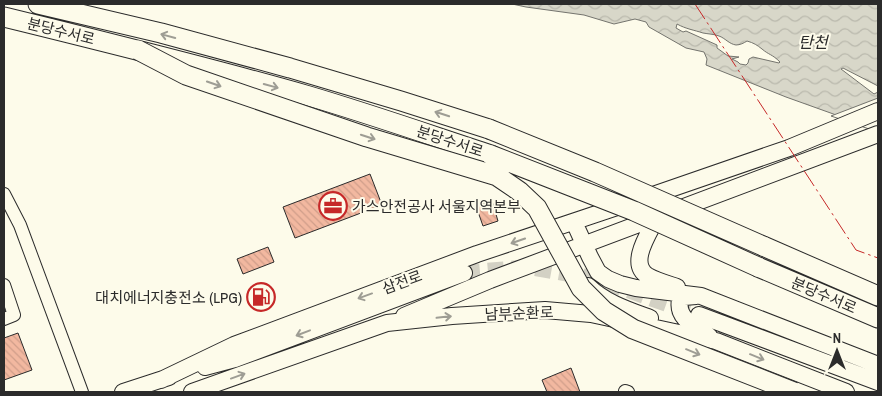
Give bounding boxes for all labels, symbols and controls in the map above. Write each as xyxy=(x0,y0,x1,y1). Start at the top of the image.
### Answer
street label: 분당수서로 xyxy=(25,12,97,50)
one-way arrow xyxy=(161,30,177,40)
water label: 탄천 xyxy=(798,31,830,53)
one-way arrow xyxy=(206,80,222,90)
one-way arrow xyxy=(263,81,279,91)
one-way arrow xyxy=(435,109,451,119)
street label: 분당수서로 xyxy=(414,120,486,162)
one-way arrow xyxy=(360,132,376,142)
office icon: 가스안전공사 서울지역본부 xyxy=(318,191,348,221)
place label: 가스안전공사 서울지역본부 xyxy=(352,196,521,217)
one-way arrow xyxy=(510,236,526,246)
street label: 삼전로 xyxy=(379,265,425,299)
street label: 분당수서로 xyxy=(788,272,860,318)
fuel station icon: 대치에너지충전소 (LPG) xyxy=(246,282,276,312)
place label: 대치에너지충전소 (LPG) xyxy=(95,287,242,308)
one-way arrow xyxy=(358,292,373,301)
street label: 남부순환로 xyxy=(484,301,554,325)
one-way arrow xyxy=(435,312,451,321)
north arrow xyxy=(812,326,862,376)
one-way arrow xyxy=(296,329,311,339)
text: N xyxy=(833,329,841,347)
one-way arrow xyxy=(685,347,700,357)
one-way arrow xyxy=(749,353,764,362)
one-way arrow xyxy=(230,371,245,380)

